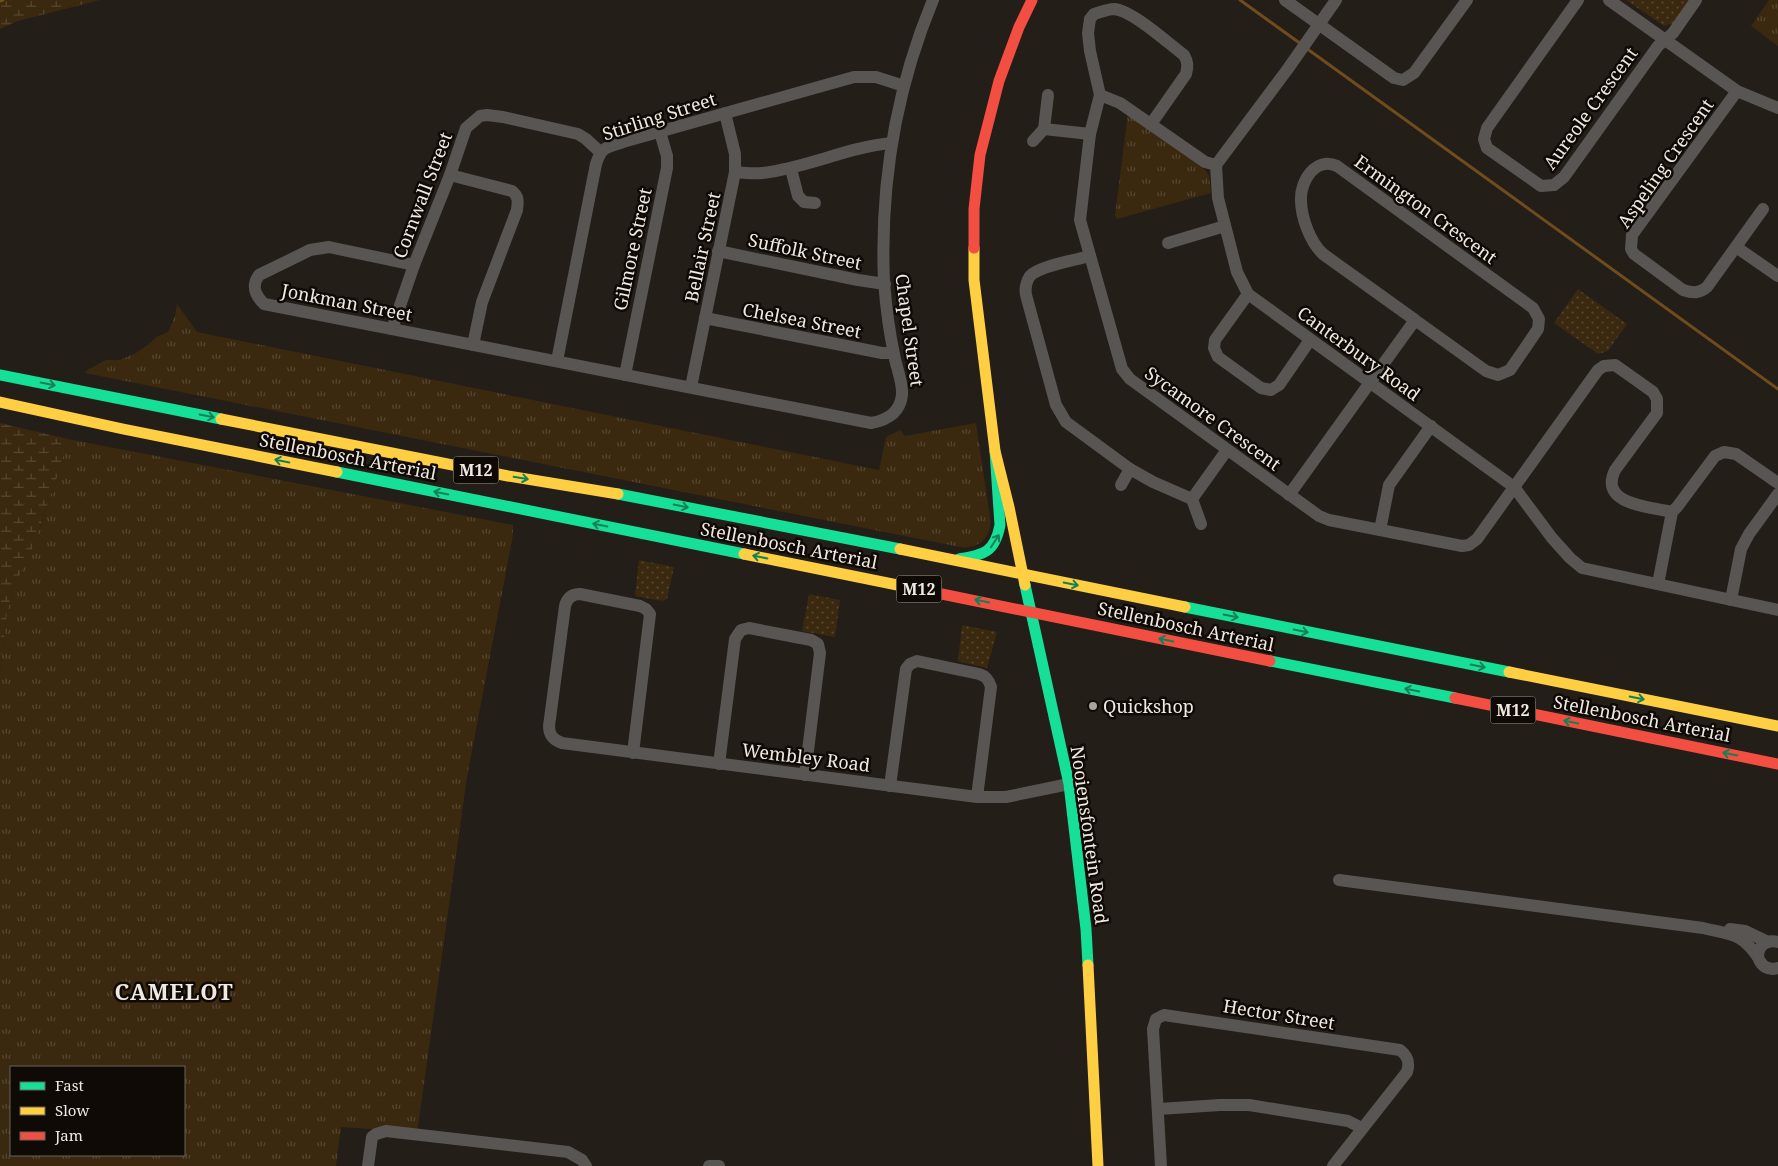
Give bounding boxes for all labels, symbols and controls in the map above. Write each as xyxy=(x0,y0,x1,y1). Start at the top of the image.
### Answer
street label: Aureole Crescent xyxy=(1537,42,1643,174)
street label: Stirling Street xyxy=(599,86,719,146)
street label: Aspeling Crescent xyxy=(1611,94,1719,232)
street label: Cornwall Street xyxy=(387,129,457,261)
street label: Ermington Crescent xyxy=(1350,149,1502,269)
street label: Gilmore Street xyxy=(607,186,657,312)
street label: Bellair Street xyxy=(679,190,725,304)
street label: Suffolk Street xyxy=(746,227,864,275)
street label: Chapel Street xyxy=(890,272,930,388)
street label: Jonkman Street xyxy=(279,277,414,326)
street label: Chelsea Street xyxy=(741,297,863,343)
street label: Canterbury Road xyxy=(1293,300,1425,406)
street label: Sycamore Crescent xyxy=(1140,361,1286,475)
one-way arrow xyxy=(39,380,55,389)
one-way arrow xyxy=(199,412,215,421)
street label: Stellenbosch Arterial xyxy=(257,427,439,485)
one-way arrow xyxy=(274,456,290,465)
road number: M12 xyxy=(454,456,498,484)
one-way arrow xyxy=(513,474,529,484)
one-way arrow xyxy=(433,488,449,497)
one-way arrow xyxy=(673,502,689,512)
street label: Stellenbosch Arterial xyxy=(698,516,880,574)
one-way arrow xyxy=(593,520,609,529)
one-way arrow xyxy=(989,534,1000,548)
one-way arrow xyxy=(752,551,768,561)
road number: M12 xyxy=(896,576,942,602)
one-way arrow xyxy=(1063,580,1079,589)
one-way arrow xyxy=(975,596,991,606)
street label: Stellenbosch Arterial xyxy=(1096,596,1277,657)
one-way arrow xyxy=(1222,612,1238,622)
one-way arrow xyxy=(1293,626,1309,636)
one-way arrow xyxy=(1158,635,1174,644)
one-way arrow xyxy=(1469,662,1485,672)
one-way arrow xyxy=(1404,684,1420,694)
street label: Stellenbosch Arterial xyxy=(1551,689,1733,747)
place label: Quickshop xyxy=(1103,694,1194,718)
one-way arrow xyxy=(1629,694,1645,704)
road number: M12 xyxy=(1490,696,1536,724)
marker: Quickshop xyxy=(1087,700,1099,712)
one-way arrow xyxy=(1563,717,1579,726)
street label: Wembley Road xyxy=(741,737,871,777)
street label: Nooiensfontein Road xyxy=(1066,744,1114,926)
one-way arrow xyxy=(1723,749,1739,758)
district label: CAMELOT xyxy=(114,976,234,1006)
street label: Hector Street xyxy=(1221,993,1337,1035)
legend xyxy=(10,1066,185,1156)
text: Fast xyxy=(55,1075,84,1095)
text: Slow xyxy=(55,1100,89,1120)
text: Jam xyxy=(54,1125,83,1145)

